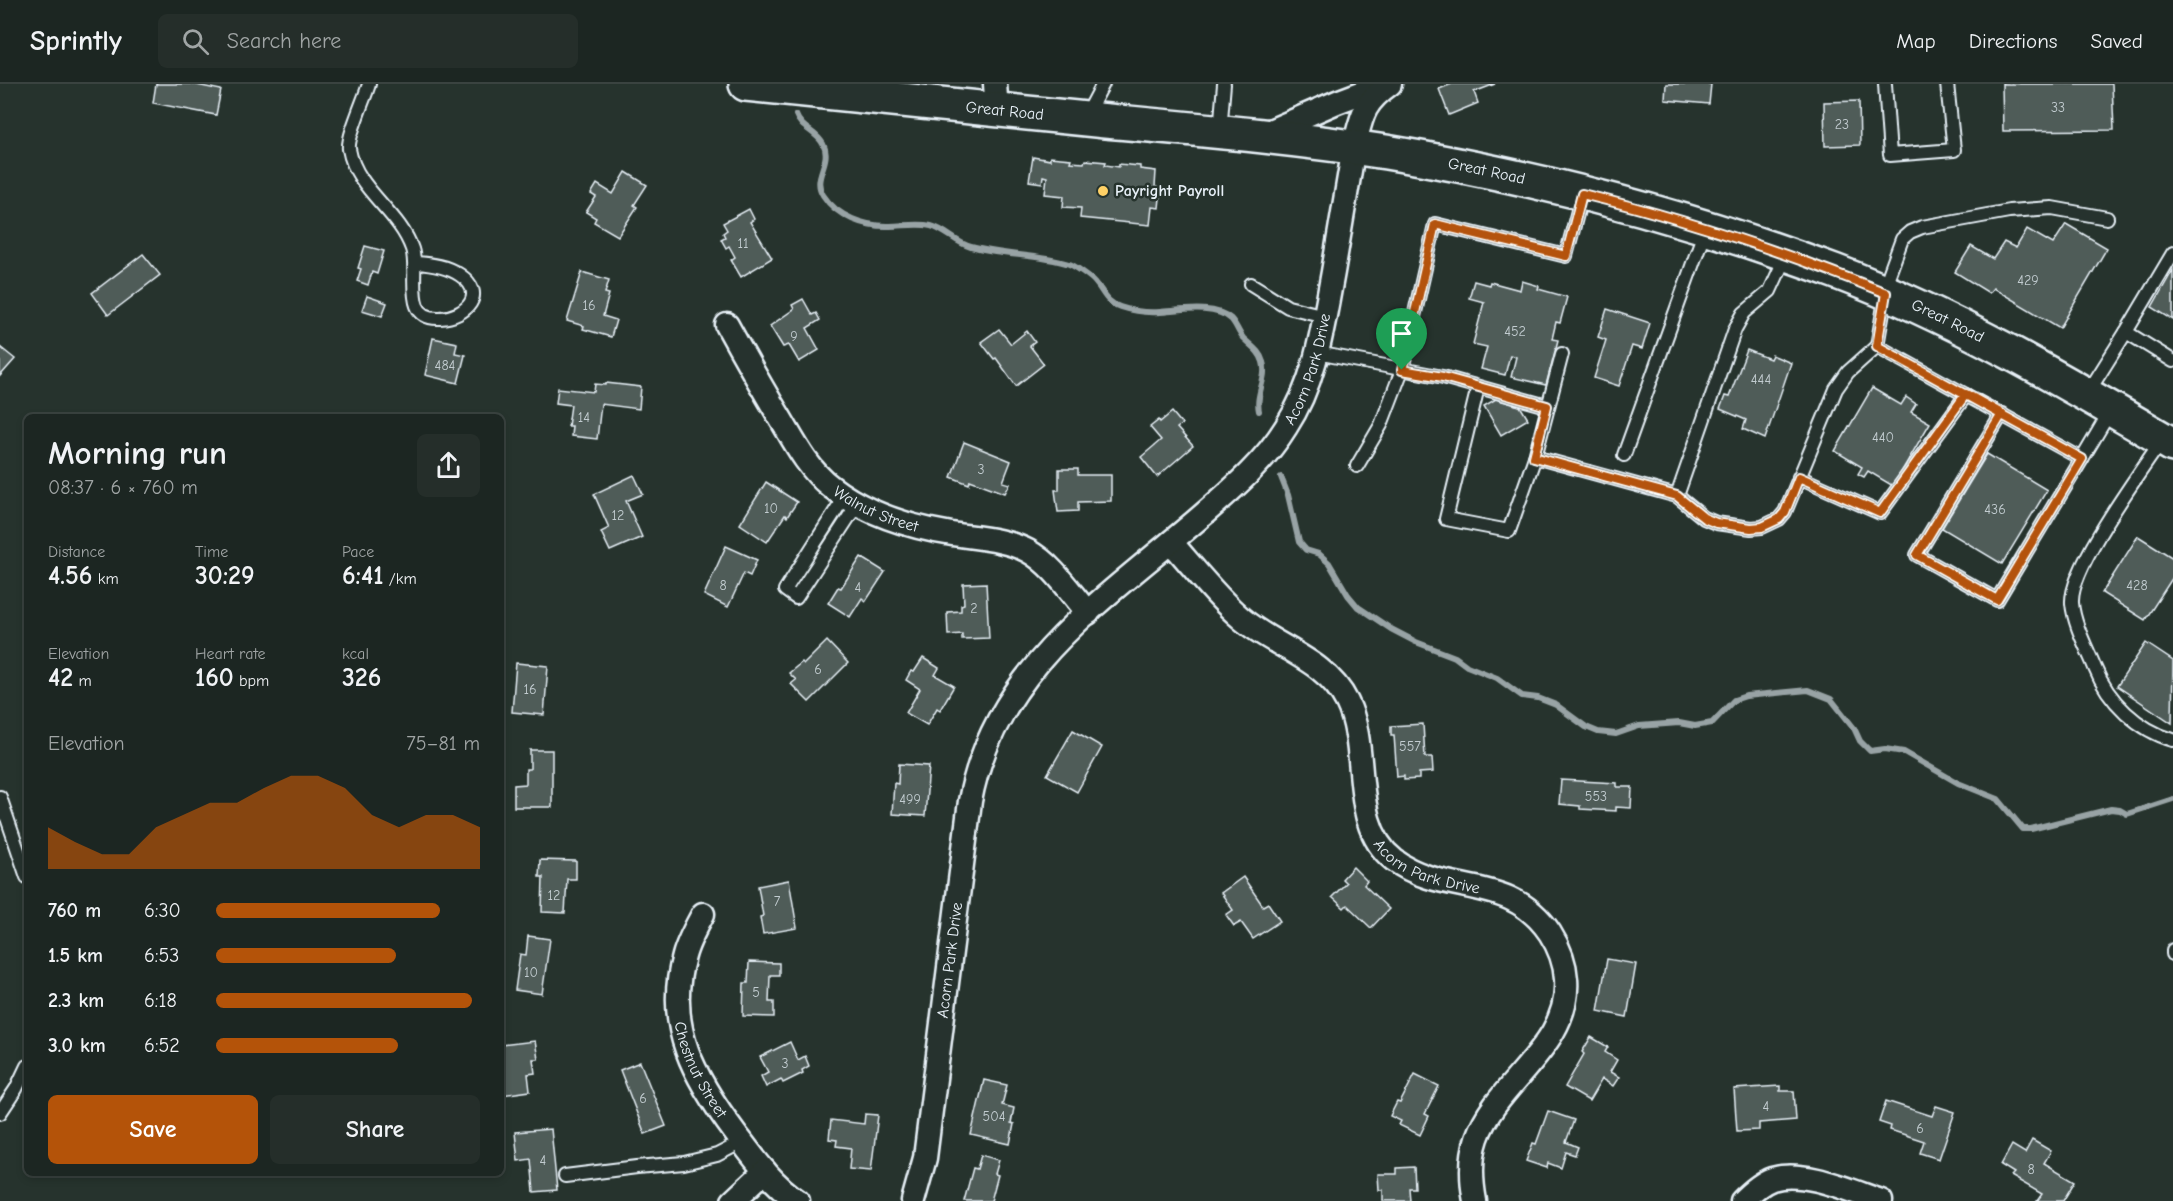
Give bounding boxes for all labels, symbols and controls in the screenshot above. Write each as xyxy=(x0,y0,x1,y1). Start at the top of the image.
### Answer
search box xyxy=(158,14,578,68)
text: Sprintly xyxy=(30,25,122,57)
icon: search xyxy=(179,25,212,58)
text: Search here xyxy=(227,28,341,54)
text: Map xyxy=(1896,29,1936,53)
text: Directions xyxy=(1969,29,2058,53)
text: Saved xyxy=(2091,29,2143,53)
street label: Great Road xyxy=(965,98,1045,124)
house number: 33 xyxy=(2051,99,2065,116)
house number: 23 xyxy=(1835,116,1849,133)
street label: Great Road xyxy=(1446,154,1527,188)
place label: Payright Payroll xyxy=(1115,182,1224,200)
marker: Payright Payroll xyxy=(1096,184,1110,198)
house number: 11 xyxy=(737,235,749,252)
house number: 429 xyxy=(2017,272,2039,289)
street label: Great Road xyxy=(1909,296,1987,346)
house number: 16 xyxy=(582,297,596,314)
pin xyxy=(1376,308,1427,370)
street label: Acorn Park Drive xyxy=(1281,312,1334,428)
icon: arrive xyxy=(1385,317,1418,350)
house number: 452 xyxy=(1504,323,1526,340)
house number: 9 xyxy=(790,328,798,345)
house number: 484 xyxy=(435,357,456,374)
house number: 444 xyxy=(1751,371,1771,388)
house number: 14 xyxy=(578,409,590,426)
house number: 440 xyxy=(1872,429,1894,446)
text: Morning run xyxy=(48,434,227,472)
button: share xyxy=(417,434,480,497)
house number: 3 xyxy=(977,461,985,478)
text: 08:37 · 6 × 760 m xyxy=(48,476,198,499)
street label: Walnut Street xyxy=(830,482,921,536)
house number: 10 xyxy=(764,500,778,517)
house number: 436 xyxy=(1984,501,2006,518)
house number: 12 xyxy=(612,507,624,524)
text: Distance xyxy=(48,543,105,561)
text: Time xyxy=(195,543,228,561)
text: Pace xyxy=(342,543,374,561)
text: 4.56 xyxy=(48,561,92,591)
text: 30:29 xyxy=(195,561,255,591)
text: 6:41 xyxy=(342,561,383,591)
text: km xyxy=(92,570,119,588)
text: /km xyxy=(383,570,417,588)
house number: 8 xyxy=(719,577,727,594)
house number: 428 xyxy=(2126,577,2148,594)
house number: 4 xyxy=(855,579,862,596)
house number: 2 xyxy=(970,600,978,617)
text: Elevation xyxy=(48,645,109,663)
text: Heart rate xyxy=(195,645,266,663)
text: kcal xyxy=(342,645,369,663)
house number: 6 xyxy=(814,661,822,678)
text: 42 xyxy=(48,663,73,693)
text: 160 xyxy=(195,663,234,693)
text: 326 xyxy=(342,663,381,693)
text: m xyxy=(73,672,92,690)
text: bpm xyxy=(234,672,269,690)
house number: 16 xyxy=(523,681,537,698)
text: Elevation xyxy=(48,732,125,755)
text: 75–81 m xyxy=(406,732,480,755)
house number: 557 xyxy=(1399,738,1421,755)
house number: 553 xyxy=(1585,788,1607,805)
house number: 499 xyxy=(899,791,921,808)
street label: Acorn Park Drive xyxy=(1370,836,1481,897)
house number: 12 xyxy=(548,887,560,904)
house number: 7 xyxy=(774,893,781,910)
text: 760 m xyxy=(48,899,101,922)
text: 6:30 xyxy=(144,899,181,922)
street label: Acorn Park Drive xyxy=(934,901,966,1019)
text: 1.5 km xyxy=(48,944,103,967)
text: 6:53 xyxy=(144,944,179,967)
house number: 10 xyxy=(524,964,538,981)
house number: 5 xyxy=(752,984,760,1001)
text: 2.3 km xyxy=(48,989,104,1012)
text: 6:18 xyxy=(144,989,177,1012)
street label: Chestnut Street xyxy=(671,1020,731,1122)
text: 3.0 km xyxy=(48,1034,106,1057)
text: 6:52 xyxy=(144,1034,180,1057)
house number: 3 xyxy=(781,1055,789,1072)
house number: 6 xyxy=(639,1090,647,1107)
button: Save xyxy=(48,1095,258,1164)
button: Share xyxy=(270,1095,480,1164)
house number: 4 xyxy=(1763,1098,1770,1115)
house number: 504 xyxy=(983,1108,1006,1125)
house number: 6 xyxy=(1916,1120,1924,1137)
house number: 4 xyxy=(540,1152,547,1169)
house number: 8 xyxy=(2027,1161,2035,1178)

